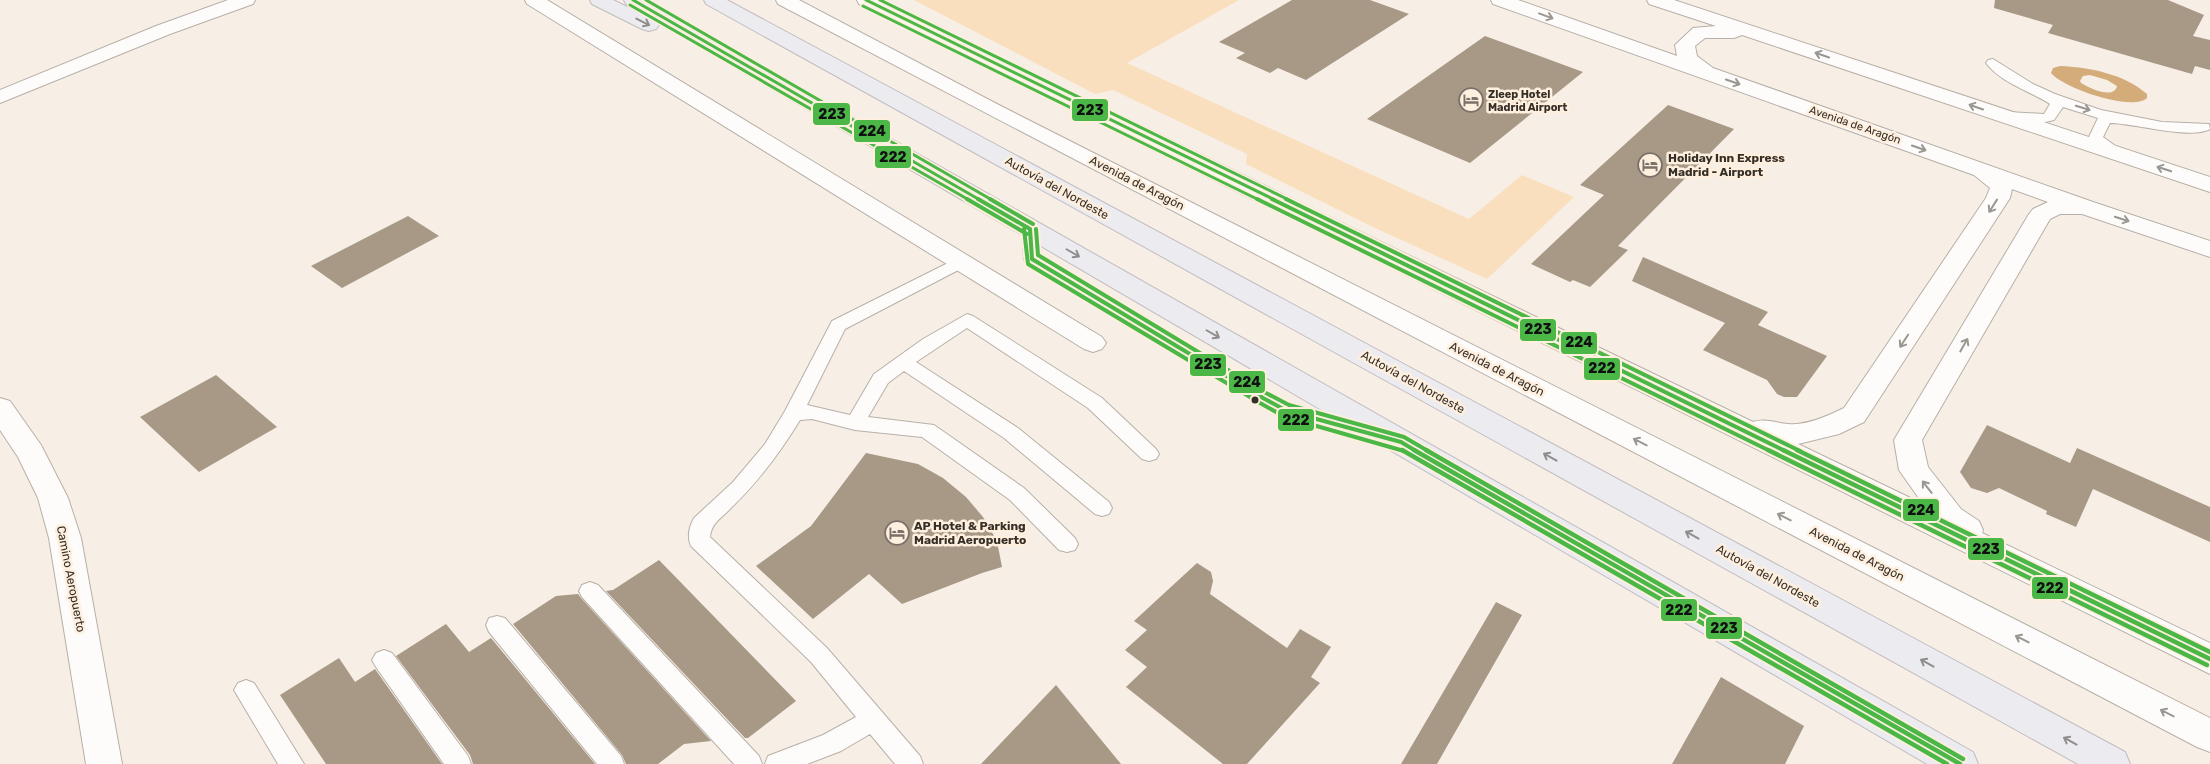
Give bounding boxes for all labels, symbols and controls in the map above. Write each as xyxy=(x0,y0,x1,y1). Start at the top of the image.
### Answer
one-way arrow xyxy=(1538,12,1554,21)
one-way arrow xyxy=(635,17,650,27)
one-way arrow xyxy=(1815,50,1831,59)
one-way arrow xyxy=(1724,78,1740,87)
hotel icon: Zleep Hotel Madrid Airport xyxy=(1458,87,1484,113)
place label: Zleep Hotel Madrid Airport xyxy=(1488,88,1568,114)
line badge: 223 xyxy=(1071,98,1109,122)
one-way arrow xyxy=(1969,101,1985,111)
line badge: 223 xyxy=(812,102,851,126)
text: 223 xyxy=(1076,102,1104,119)
street label: Avenida de Aragón xyxy=(1808,103,1902,147)
one-way arrow xyxy=(2075,103,2091,113)
text: 223 xyxy=(818,106,846,123)
line badge: 224 xyxy=(853,119,891,143)
text: 224 xyxy=(858,123,886,140)
one-way arrow xyxy=(1911,144,1926,153)
line badge: 222 xyxy=(874,145,912,169)
text: 222 xyxy=(879,149,907,166)
place label: Holiday Inn Express Madrid - Airport xyxy=(1668,151,1785,179)
hotel icon: Holiday Inn Express Madrid - Airport xyxy=(1637,152,1663,178)
street label: Avenida de Aragón xyxy=(1087,153,1187,213)
street label: Autovía del Nordeste xyxy=(1003,154,1112,222)
one-way arrow xyxy=(2157,164,2172,173)
one-way arrow xyxy=(1988,198,1998,212)
one-way arrow xyxy=(2114,214,2130,224)
one-way arrow xyxy=(1065,249,1079,259)
line badge: 223 xyxy=(1519,318,1557,342)
text: 223 xyxy=(1524,321,1552,338)
one-way arrow xyxy=(1206,330,1220,340)
line badge: 224 xyxy=(1560,331,1598,355)
text: 224 xyxy=(1565,334,1593,351)
one-way arrow xyxy=(1898,334,1909,348)
street label: Avenida de Aragón xyxy=(1447,339,1547,399)
one-way arrow xyxy=(1960,339,1970,353)
street label: Autovía del Nordeste xyxy=(1359,348,1468,416)
line badge: 223 xyxy=(1189,353,1227,377)
text: 223 xyxy=(1194,356,1222,373)
line badge: 222 xyxy=(1583,357,1621,381)
text: 222 xyxy=(1588,360,1616,377)
line badge: 224 xyxy=(1228,370,1266,394)
text: 224 xyxy=(1233,374,1261,391)
unlabelled marker xyxy=(1250,395,1260,405)
line badge: 222 xyxy=(1277,408,1315,432)
text: 222 xyxy=(1282,412,1310,429)
one-way arrow xyxy=(1633,437,1648,446)
one-way arrow xyxy=(1542,452,1557,462)
one-way arrow xyxy=(1922,481,1933,494)
line badge: 224 xyxy=(1902,498,1940,522)
text: 224 xyxy=(1907,502,1935,519)
one-way arrow xyxy=(1777,512,1792,521)
place label: AP Hotel & Parking Madrid Aeropuerto xyxy=(914,519,1026,547)
hotel icon: AP Hotel & Parking Madrid Aeropuerto xyxy=(884,520,910,546)
street label: Avenida de Aragón xyxy=(1807,524,1907,584)
street label: Camino Aeropuerto xyxy=(54,525,88,634)
one-way arrow xyxy=(1686,529,1700,539)
line badge: 223 xyxy=(1967,537,2005,561)
text: 223 xyxy=(1972,541,2000,558)
street label: Autovía del Nordeste xyxy=(1714,542,1823,610)
line badge: 222 xyxy=(2031,576,2069,600)
text: 222 xyxy=(2036,580,2064,597)
line badge: 222 xyxy=(1660,598,1698,622)
text: 222 xyxy=(1665,602,1693,619)
line badge: 223 xyxy=(1705,616,1743,640)
text: 223 xyxy=(1710,620,1738,637)
one-way arrow xyxy=(2015,634,2030,643)
one-way arrow xyxy=(1920,658,1935,667)
one-way arrow xyxy=(2159,708,2174,718)
one-way arrow xyxy=(2063,735,2077,745)

